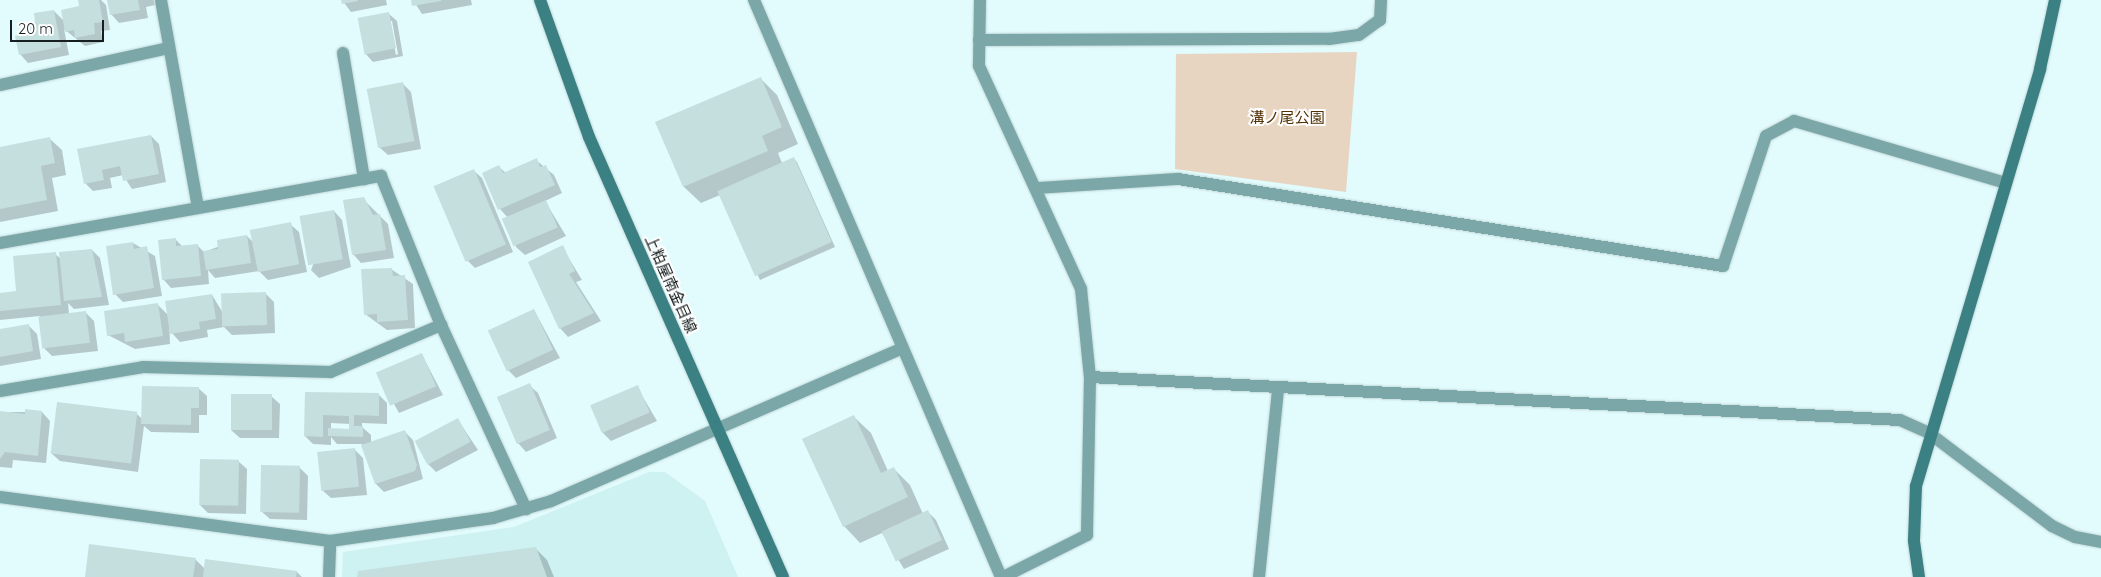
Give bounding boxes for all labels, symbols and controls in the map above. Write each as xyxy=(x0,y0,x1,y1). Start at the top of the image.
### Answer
scale bar xyxy=(12,10,106,42)
text: 20 m xyxy=(18,19,53,38)
park label: 溝ノ尾公園 xyxy=(1250,109,1324,127)
street label: 上粕屋南金目線 xyxy=(641,232,701,336)

